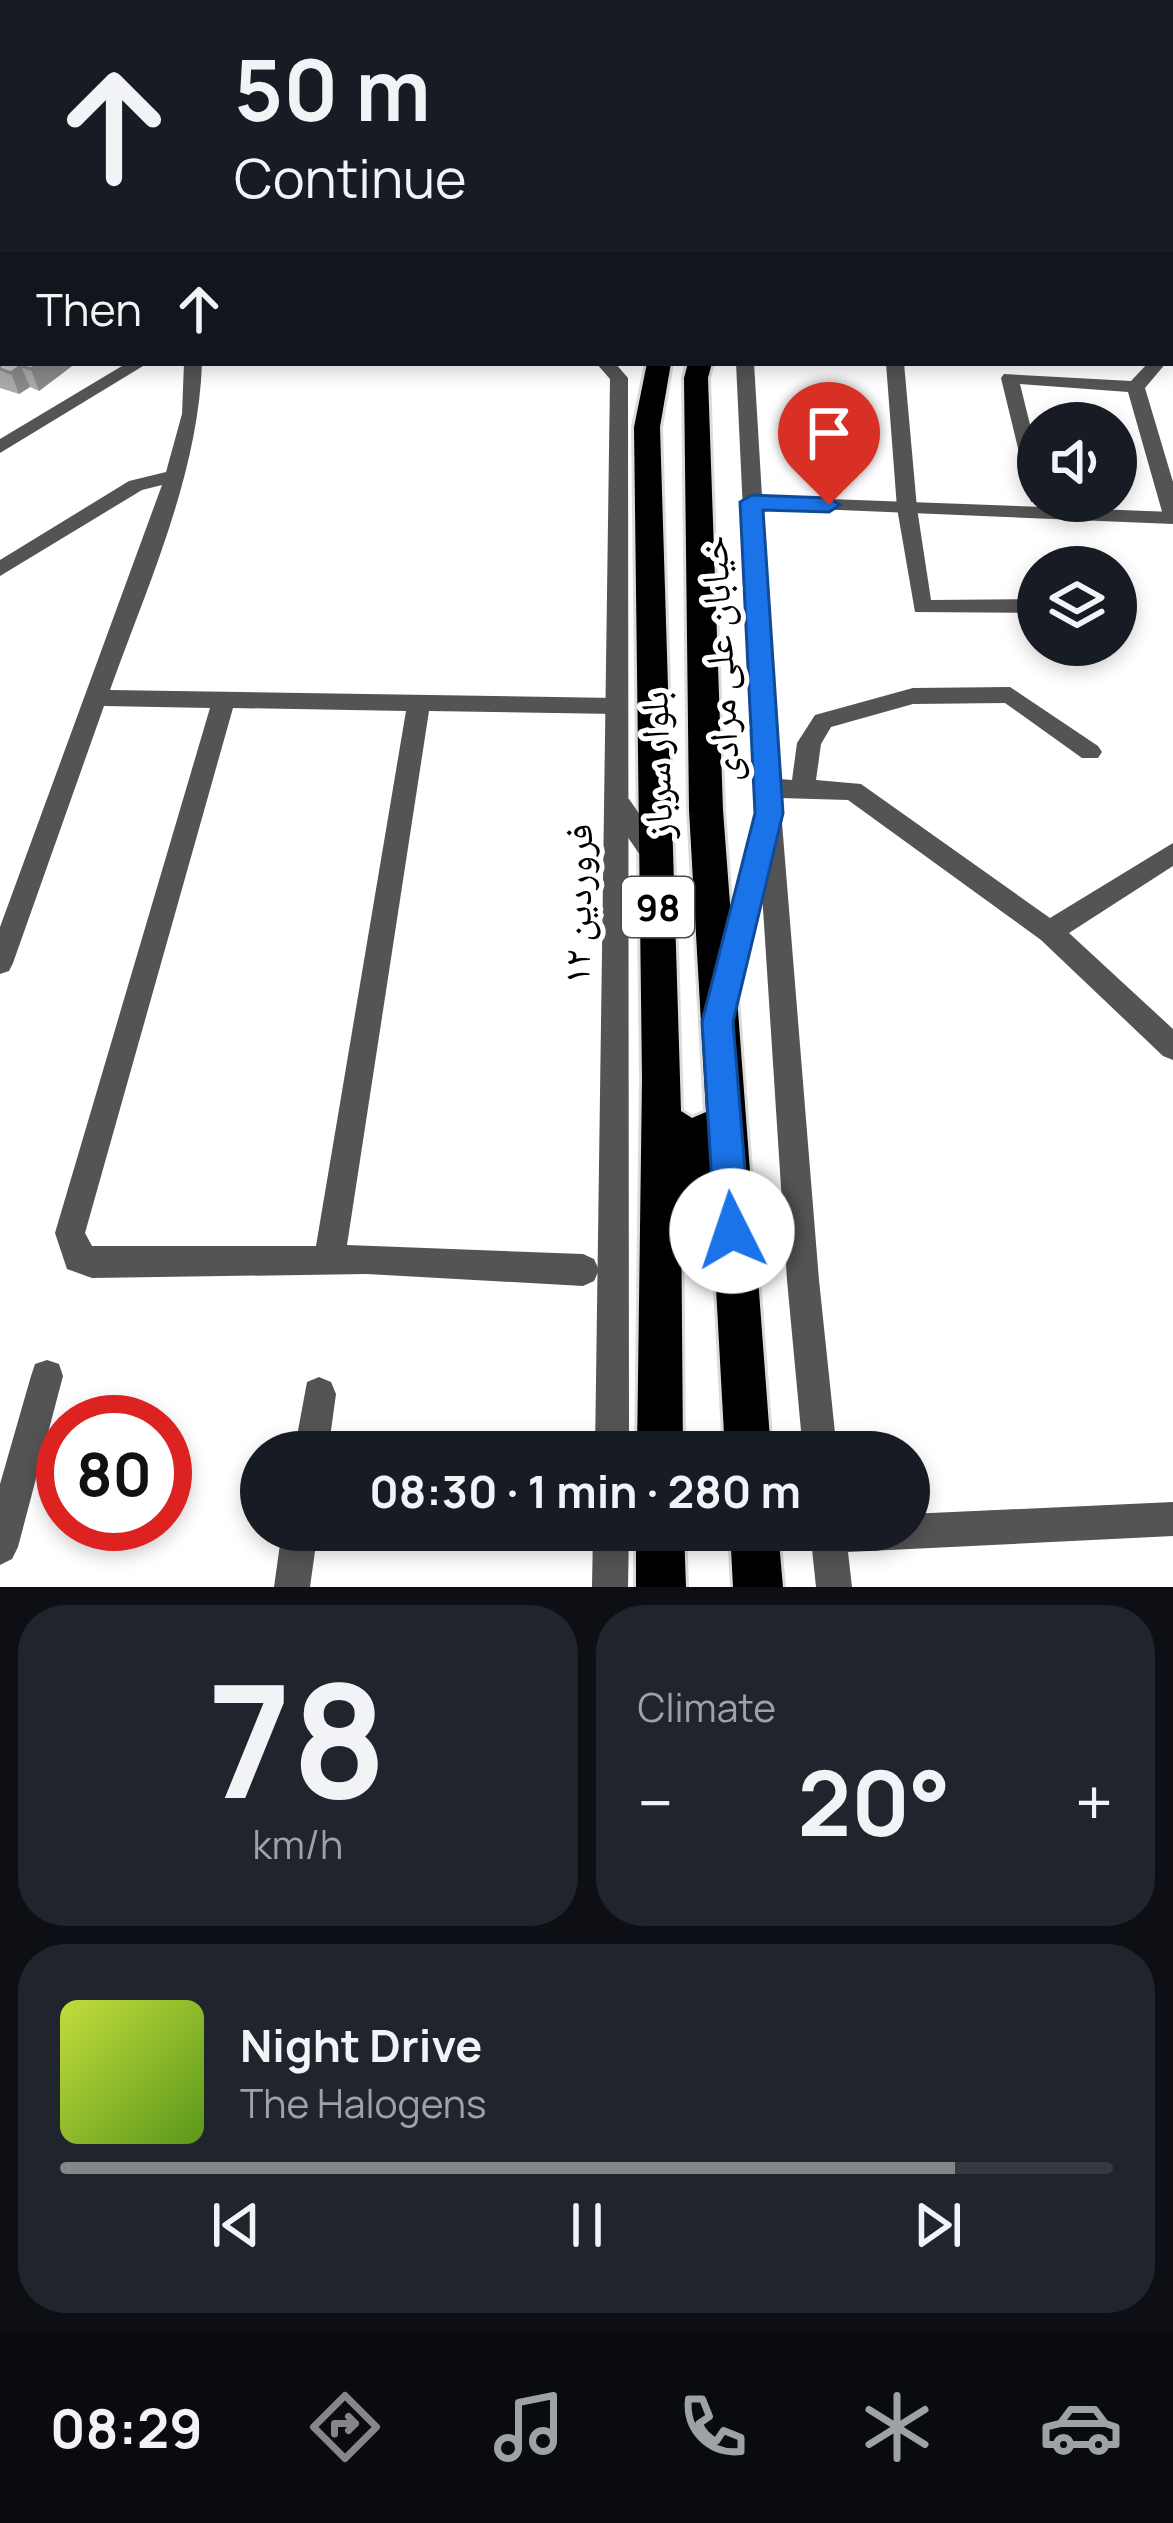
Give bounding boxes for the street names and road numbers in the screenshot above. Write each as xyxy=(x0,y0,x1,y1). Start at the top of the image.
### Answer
street label: خیابان علی مرادی xyxy=(685,534,751,784)
street label: بلوار سرباز xyxy=(625,690,685,841)
street label: ۱۲ فروردین xyxy=(548,823,604,985)
road number: 98 xyxy=(622,877,694,937)

